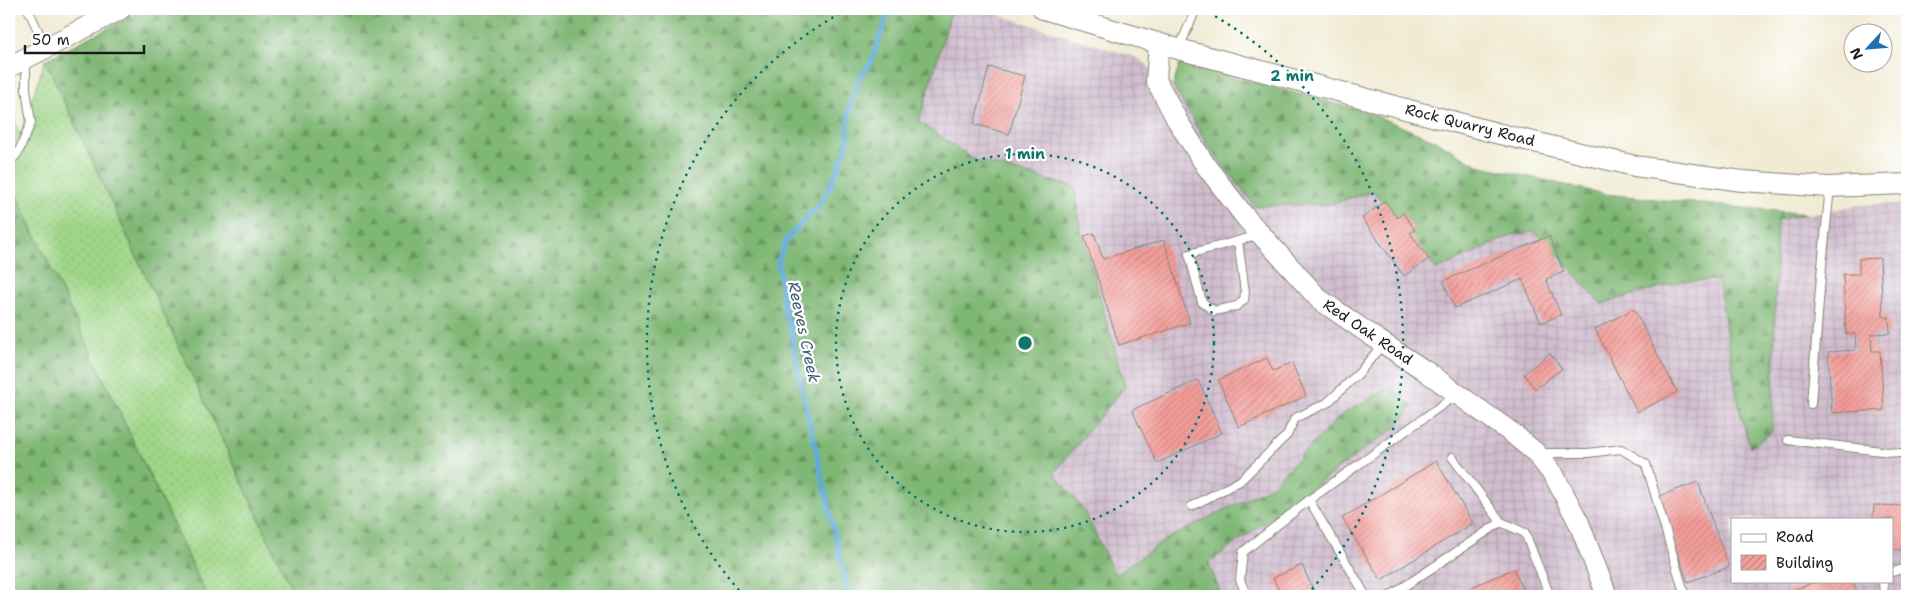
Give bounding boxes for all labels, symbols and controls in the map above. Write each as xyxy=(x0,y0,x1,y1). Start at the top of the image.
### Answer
scale bar xyxy=(25,22,144,54)
north arrow xyxy=(1844,22,1894,72)
text: 50 m xyxy=(32,30,70,50)
text: N xyxy=(1846,45,1867,63)
text: 2 min xyxy=(1270,66,1314,86)
street label: Rock Quarry Road xyxy=(1403,99,1538,151)
text: 1 min xyxy=(1005,144,1045,164)
water label: Reeves Creek xyxy=(783,279,825,385)
street label: Red Oak Road xyxy=(1319,295,1417,370)
centre of rings xyxy=(1016,334,1034,352)
legend xyxy=(1731,518,1894,582)
text: Road xyxy=(1776,527,1814,547)
text: Building xyxy=(1776,553,1833,573)

